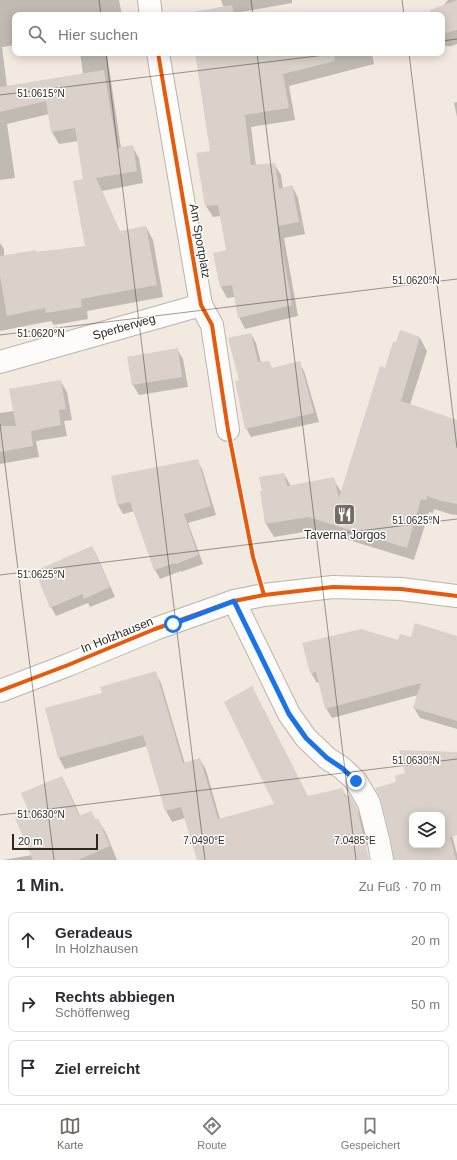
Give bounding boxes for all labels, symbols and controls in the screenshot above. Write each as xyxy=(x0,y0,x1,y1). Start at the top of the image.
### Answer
search box xyxy=(12,12,445,56)
icon: search xyxy=(26,23,48,45)
text: Hier suchen xyxy=(58,26,138,43)
text: 51.0615°N xyxy=(17,88,65,99)
street label: Am Sportplatz xyxy=(187,203,213,279)
text: 51.0620°N xyxy=(392,275,440,286)
street label: Sperberweg xyxy=(91,311,157,343)
text: 51.0620°N xyxy=(17,328,65,339)
restaurant icon: Taverna Jorgos xyxy=(332,501,358,527)
text: 51.0625°N xyxy=(392,515,440,526)
place label: Taverna Jorgos xyxy=(304,528,386,542)
text: 51.0625°N xyxy=(17,569,65,580)
street label: In Holzhausen xyxy=(79,614,155,656)
route start xyxy=(164,615,182,633)
text: 51.0630°N xyxy=(392,755,440,766)
route end xyxy=(347,772,365,790)
text: 51.0630°N xyxy=(17,809,65,820)
map controls xyxy=(409,812,445,848)
button: layers xyxy=(409,812,445,848)
scale bar xyxy=(12,832,98,851)
text: 20 m xyxy=(18,835,42,847)
text: 7.0490°E xyxy=(183,835,225,846)
text: 7.0485°E xyxy=(334,835,376,846)
text: 1 Min. xyxy=(16,876,64,895)
text: Zu Fuß · 70 m xyxy=(359,879,441,894)
text: Geradeaus xyxy=(55,924,133,941)
icon: ahead xyxy=(17,929,39,951)
text: 20 m xyxy=(411,933,440,948)
text: In Holzhausen xyxy=(55,941,138,956)
text: Rechts abbiegen xyxy=(55,988,175,1005)
icon: right xyxy=(17,993,39,1015)
text: 50 m xyxy=(411,997,440,1012)
text: Schöffenweg xyxy=(55,1005,130,1020)
icon: arrive xyxy=(17,1057,39,1079)
text: Ziel erreicht xyxy=(55,1060,140,1077)
tab: Karte xyxy=(57,1115,83,1151)
tab: Route xyxy=(197,1115,227,1151)
tab: Gespeichert xyxy=(341,1115,400,1151)

